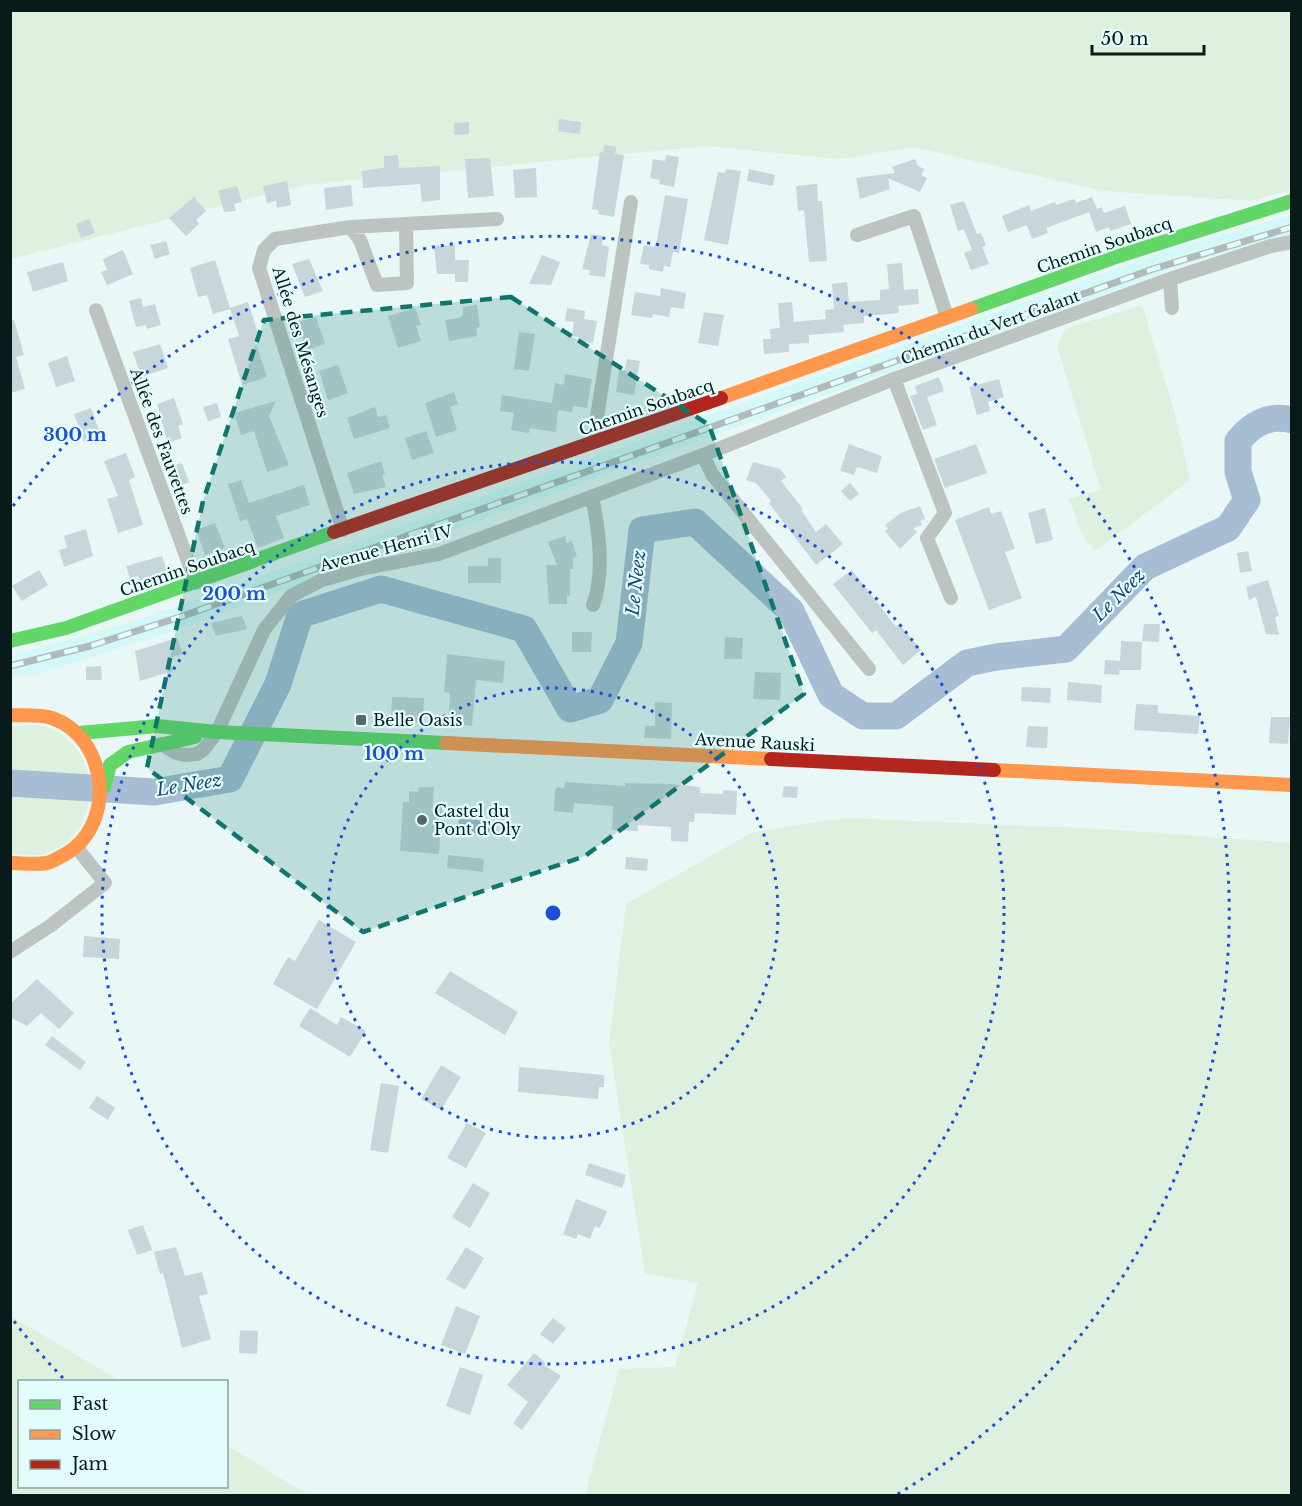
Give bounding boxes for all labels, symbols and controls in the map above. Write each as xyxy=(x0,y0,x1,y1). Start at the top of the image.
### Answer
scale bar xyxy=(1092,18,1204,56)
text: 50 m xyxy=(1101,28,1149,50)
street label: Chemin Soubacq xyxy=(1034,212,1174,277)
street label: Allée des Mésanges xyxy=(268,263,333,420)
street label: Chemin du Vert Galant xyxy=(898,285,1082,369)
street label: Allée des Fauvettes xyxy=(126,364,198,517)
street label: Chemin Soubacq xyxy=(576,374,716,439)
text: 300 m xyxy=(43,424,107,446)
street label: Avenue Henri IV xyxy=(316,520,455,576)
street label: Chemin Soubacq xyxy=(117,535,257,600)
water label: Le Neez xyxy=(622,549,650,618)
water label: Le Neez xyxy=(1087,564,1150,627)
text: 200 m xyxy=(202,583,266,605)
place label: Belle Oasis xyxy=(373,710,462,730)
marker: Belle Oasis xyxy=(354,713,368,727)
street label: Avenue Rauski xyxy=(693,729,816,755)
text: 100 m xyxy=(364,743,424,765)
water label: Le Neez xyxy=(154,769,223,801)
place label: Castel du Pont d'Oly xyxy=(434,801,522,839)
marker: Castel du Pont d'Oly xyxy=(415,813,429,827)
centre of rings xyxy=(543,903,563,923)
legend xyxy=(18,1380,228,1488)
text: Fast xyxy=(72,1393,109,1415)
text: Slow xyxy=(72,1423,117,1445)
text: Jam xyxy=(70,1453,108,1475)

